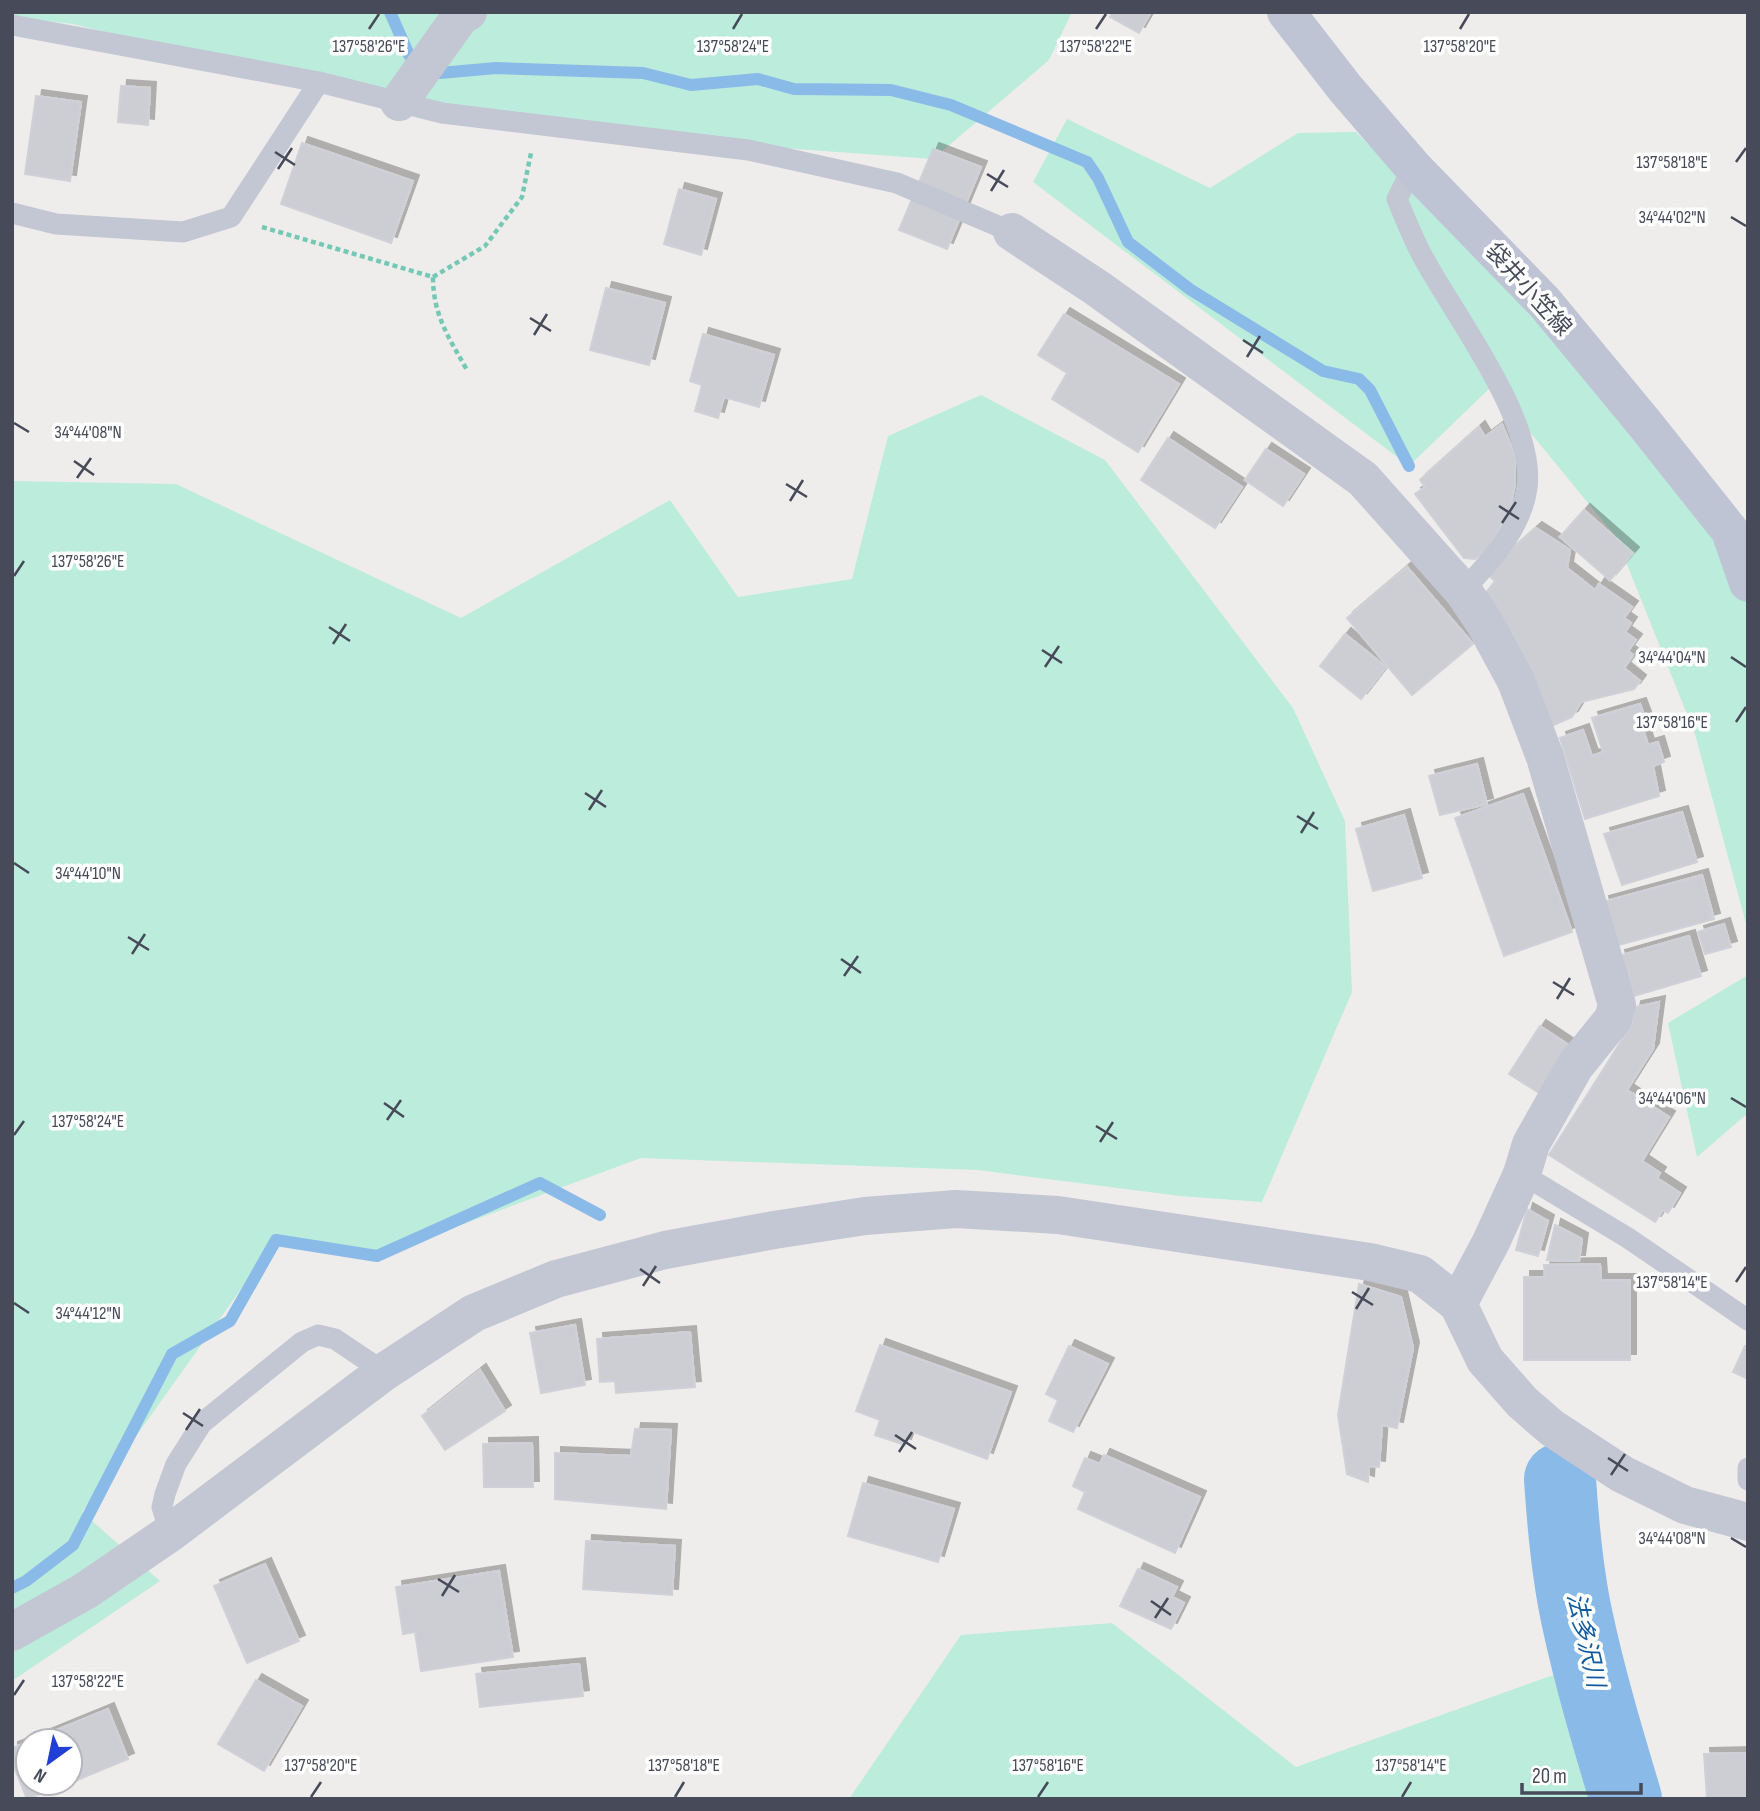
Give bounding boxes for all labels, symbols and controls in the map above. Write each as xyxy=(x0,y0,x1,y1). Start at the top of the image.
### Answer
text: 137°58'26"E xyxy=(333,36,405,57)
text: 137°58'24"E xyxy=(697,36,769,57)
text: 137°58'22"E xyxy=(1060,36,1132,57)
text: 137°58'20"E xyxy=(1423,36,1497,57)
text: 137°58'18"E xyxy=(1636,152,1708,173)
text: 34°44'02"N xyxy=(1638,207,1706,228)
street label: 袋井小笠線 xyxy=(1479,238,1577,342)
text: 34°44'08"N xyxy=(54,422,122,443)
text: 137°58'26"E xyxy=(52,551,124,572)
text: 34°44'04"N xyxy=(1638,647,1706,668)
text: 137°58'16"E xyxy=(1636,712,1708,733)
text: 34°44'10"N xyxy=(55,863,121,884)
text: 34°44'06"N xyxy=(1638,1088,1706,1109)
text: 137°58'24"E xyxy=(52,1111,124,1132)
text: 137°58'14"E xyxy=(1636,1272,1708,1293)
text: 34°44'12"N xyxy=(55,1303,121,1324)
text: 34°44'08"N xyxy=(1638,1528,1706,1549)
water label: 法多沢川 xyxy=(1561,1590,1611,1693)
text: 137°58'22"E xyxy=(52,1671,124,1692)
north arrow xyxy=(14,1727,84,1797)
scale bar xyxy=(1522,1752,1641,1796)
text: 137°58'20"E xyxy=(284,1755,358,1776)
text: 137°58'18"E xyxy=(648,1755,720,1776)
text: 137°58'16"E xyxy=(1012,1755,1084,1776)
text: 137°58'14"E xyxy=(1375,1755,1447,1776)
text: N xyxy=(30,1763,51,1787)
text: 20 m xyxy=(1532,1764,1567,1789)

